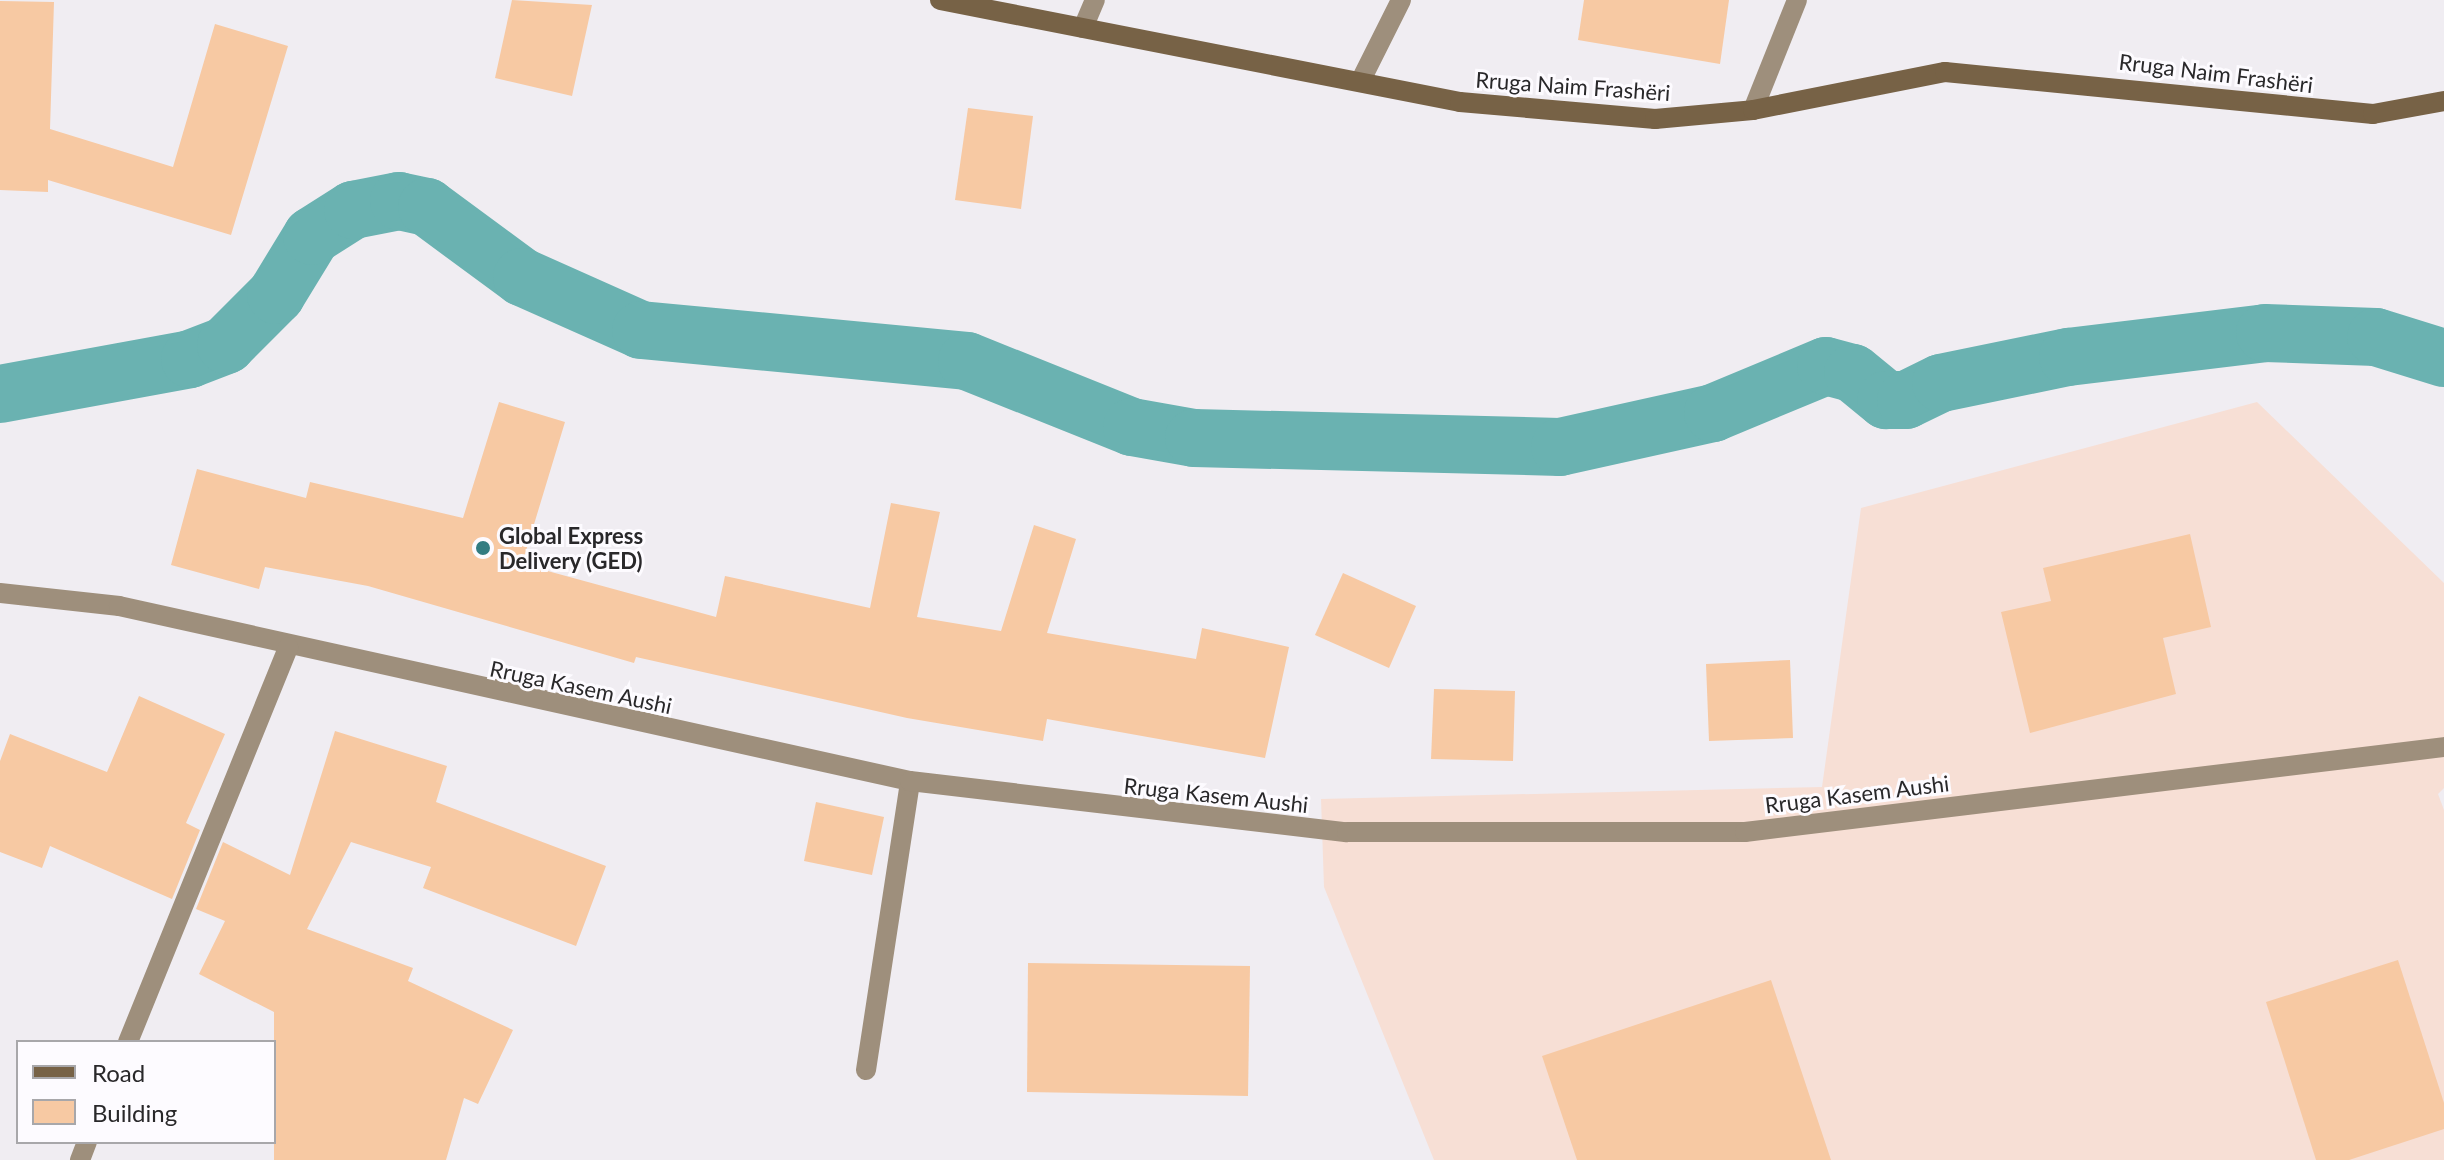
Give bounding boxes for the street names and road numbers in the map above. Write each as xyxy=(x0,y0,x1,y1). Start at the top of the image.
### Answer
street label: Rruga Naim Frashëri xyxy=(2117,48,2315,98)
street label: Rruga Naim Frashëri xyxy=(1475,66,1671,106)
street label: Rruga Kasem Aushi xyxy=(487,655,675,719)
street label: Rruga Kasem Aushi xyxy=(1763,770,1951,818)
street label: Rruga Kasem Aushi xyxy=(1122,772,1310,818)

